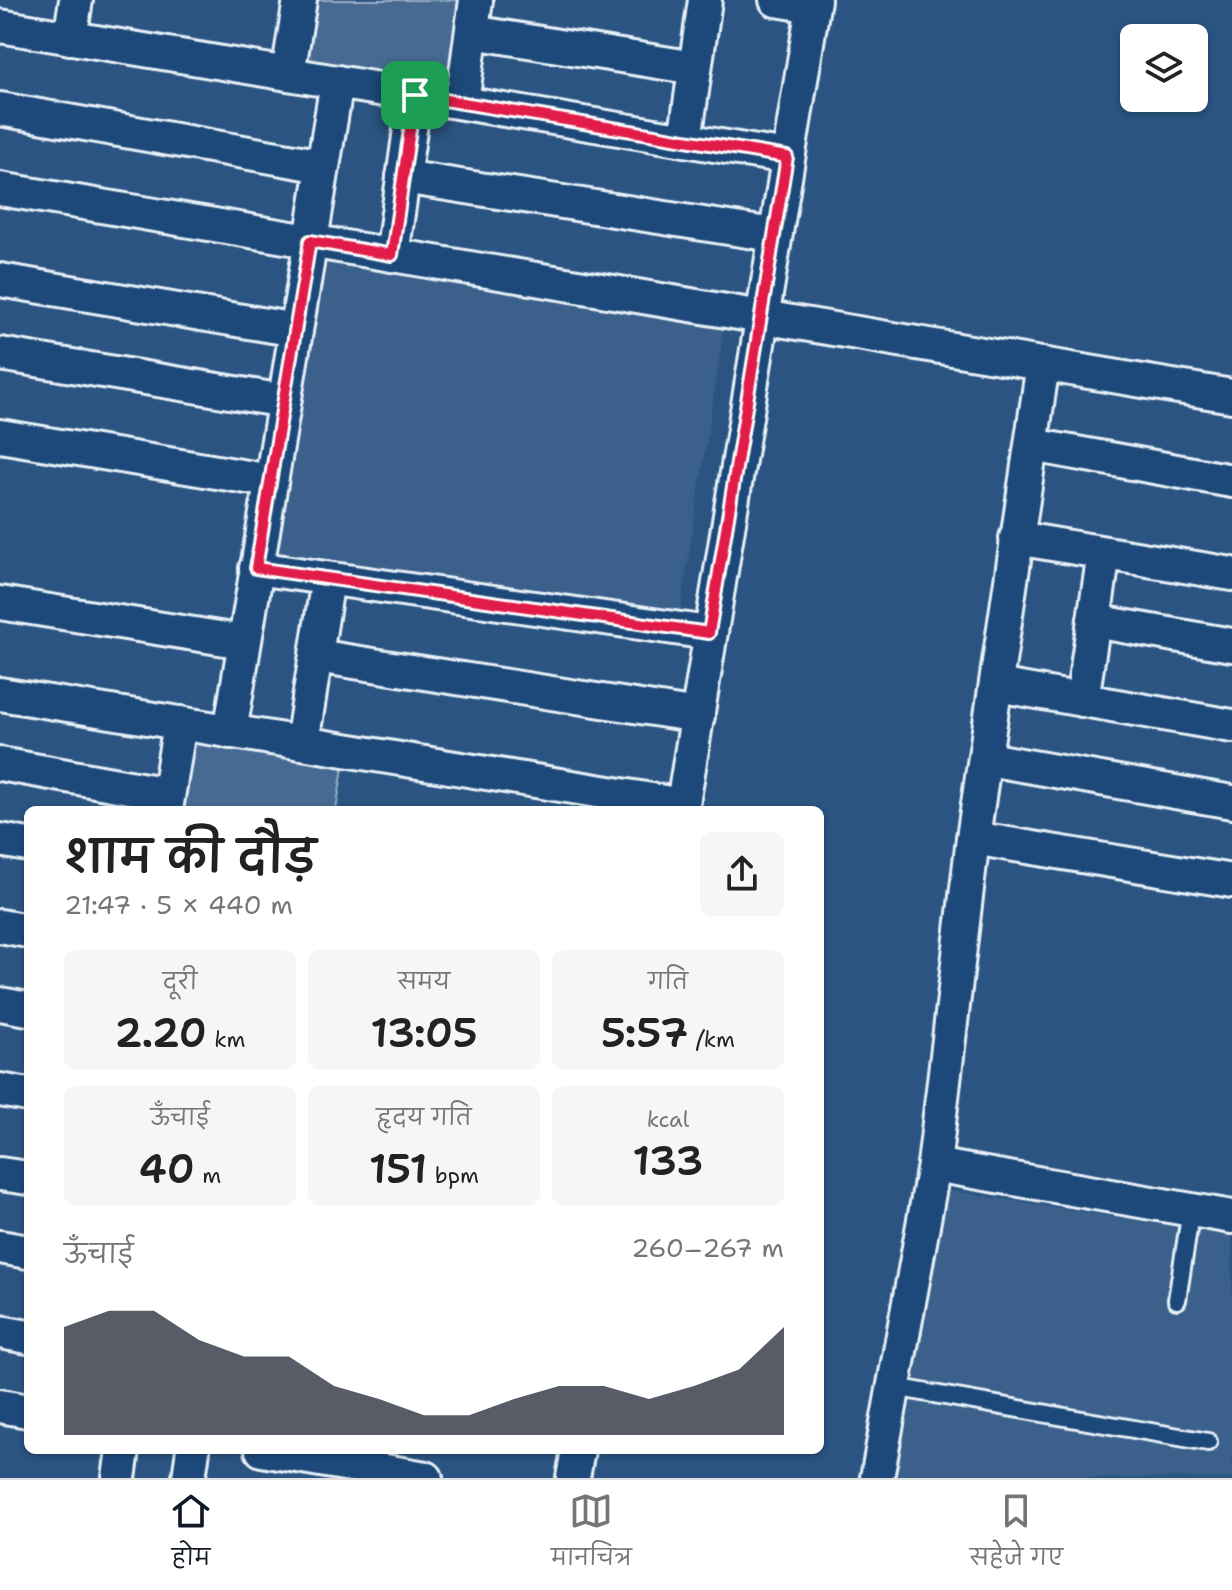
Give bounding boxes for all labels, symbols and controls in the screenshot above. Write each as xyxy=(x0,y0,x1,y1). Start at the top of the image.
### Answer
map controls xyxy=(1120,24,1208,112)
button: layers xyxy=(1120,24,1208,112)
pin xyxy=(381,61,449,129)
icon: arrive xyxy=(393,73,437,117)
text: शाम की दौड़ xyxy=(64,827,316,886)
button: share xyxy=(700,832,784,916)
text: 21:47 · 5 × 440 m xyxy=(64,887,293,922)
text: दूरी xyxy=(163,967,197,996)
text: समय xyxy=(398,967,450,996)
text: गति xyxy=(648,967,688,996)
text: 2.20 xyxy=(115,1006,207,1060)
text: 13:05 xyxy=(370,1006,478,1060)
text: 5:57 xyxy=(601,1006,688,1060)
text: km xyxy=(207,1025,246,1054)
text: /km xyxy=(688,1025,735,1054)
text: ऊँचाई xyxy=(150,1103,210,1132)
text: हृदय गति xyxy=(376,1103,472,1132)
text: kcal xyxy=(647,1105,689,1134)
text: 133 xyxy=(632,1134,704,1188)
text: 40 xyxy=(139,1142,195,1196)
text: 151 xyxy=(369,1142,427,1196)
text: m xyxy=(195,1161,221,1190)
text: bpm xyxy=(427,1161,479,1190)
text: 260–267 m xyxy=(631,1230,784,1265)
text: ऊँचाई xyxy=(64,1236,134,1271)
tab: होम xyxy=(169,1489,213,1582)
tab: मानचित्र xyxy=(551,1489,632,1582)
tab: सहेजे गए xyxy=(970,1489,1063,1582)

